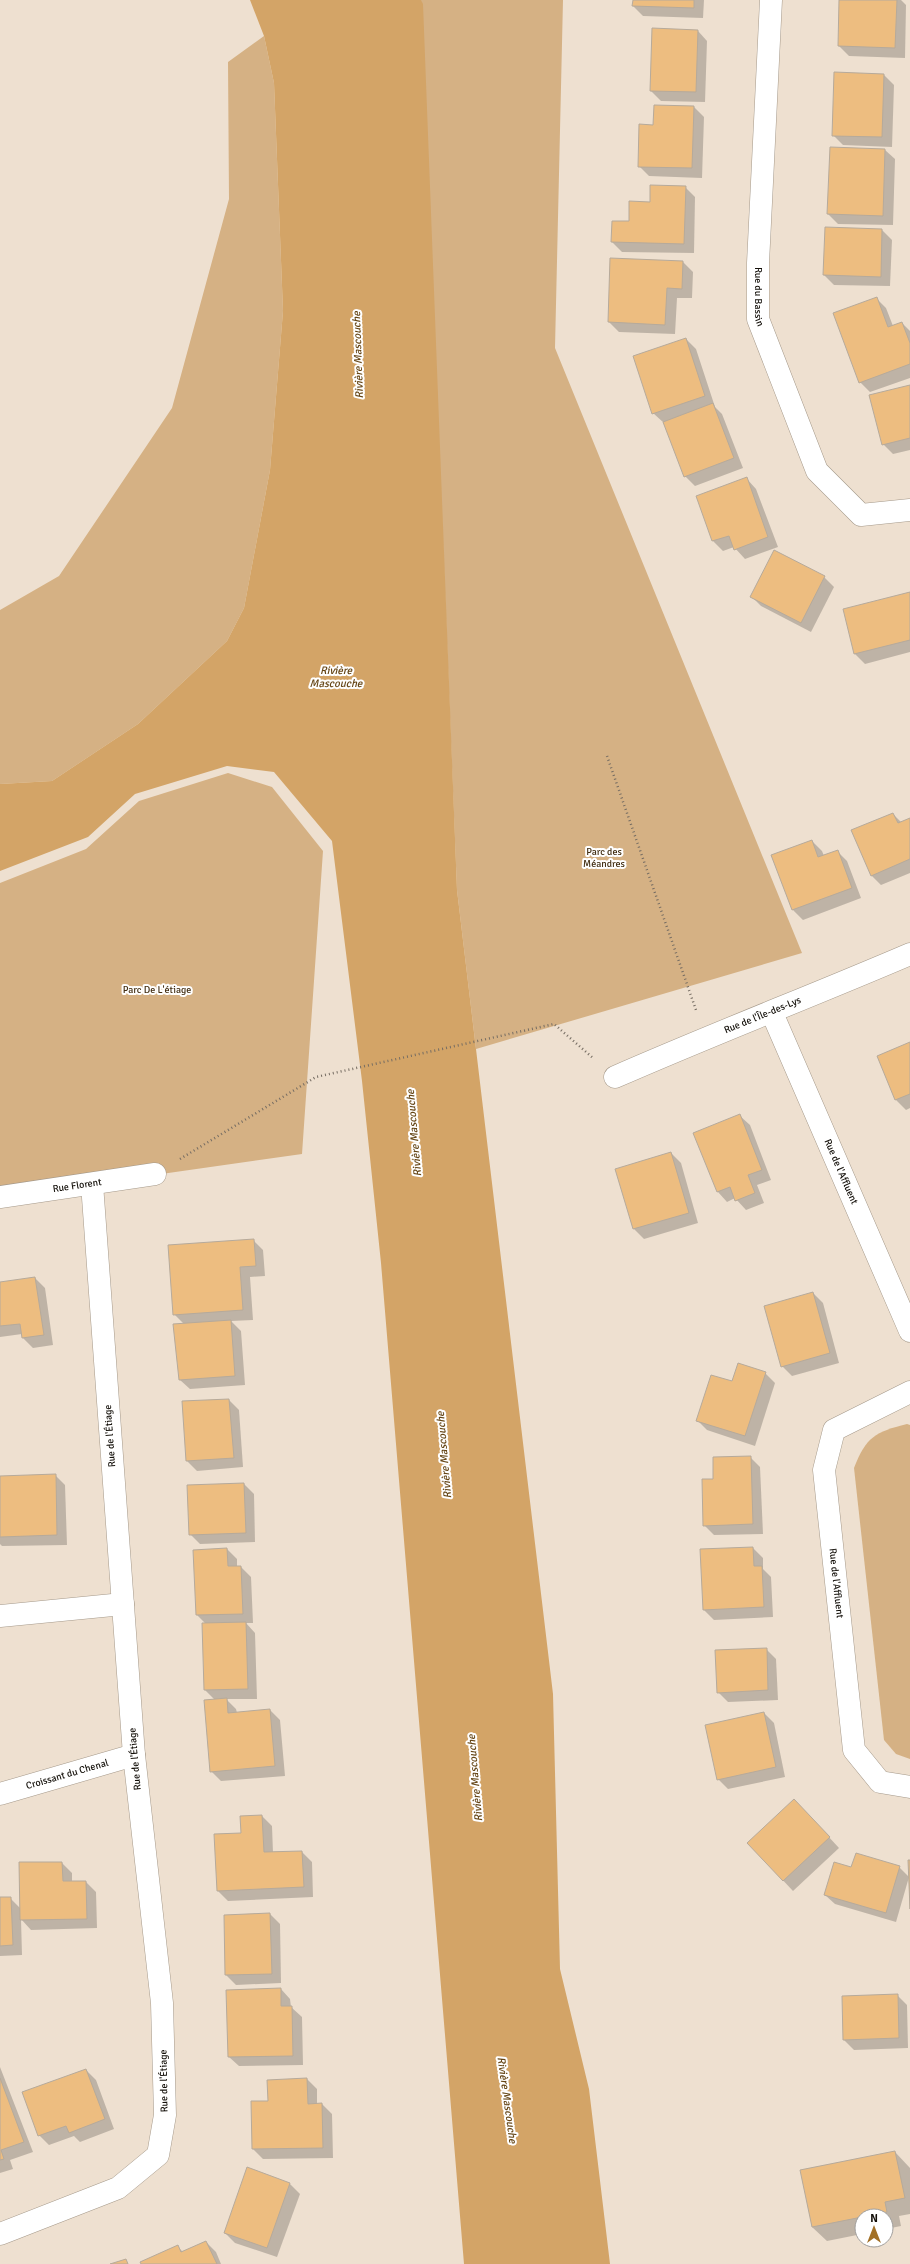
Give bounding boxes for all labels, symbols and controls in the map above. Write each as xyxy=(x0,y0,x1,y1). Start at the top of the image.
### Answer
street label: Rue du Bassin xyxy=(752,267,766,328)
water label: Rivière Mascouche xyxy=(350,311,366,399)
water label: Rivière Mascouche xyxy=(310,664,363,690)
park label: Parc des Méandres xyxy=(583,846,626,870)
park label: Parc De L'étiage xyxy=(123,984,191,996)
street label: Rue de l'Île-des-Lys xyxy=(722,994,803,1036)
water label: Rivière Mascouche xyxy=(404,1088,424,1177)
street label: Rue de l'Affluent xyxy=(821,1137,861,1207)
street label: Rue Florent xyxy=(52,1176,103,1195)
street label: Rue de l'Étiage xyxy=(101,1404,118,1468)
water label: Rivière Mascouche xyxy=(434,1410,454,1499)
street label: Rue de l'Affluent xyxy=(826,1548,846,1619)
street label: Rue de l'Étiage xyxy=(125,1727,144,1791)
water label: Rivière Mascouche xyxy=(465,1733,485,1822)
street label: Croissant du Chenal xyxy=(24,1757,110,1792)
street label: Rue de l'Étiage xyxy=(156,2049,171,2113)
water label: Rivière Mascouche xyxy=(494,2056,520,2145)
north arrow xyxy=(854,2208,894,2248)
text: N xyxy=(870,2212,878,2225)

